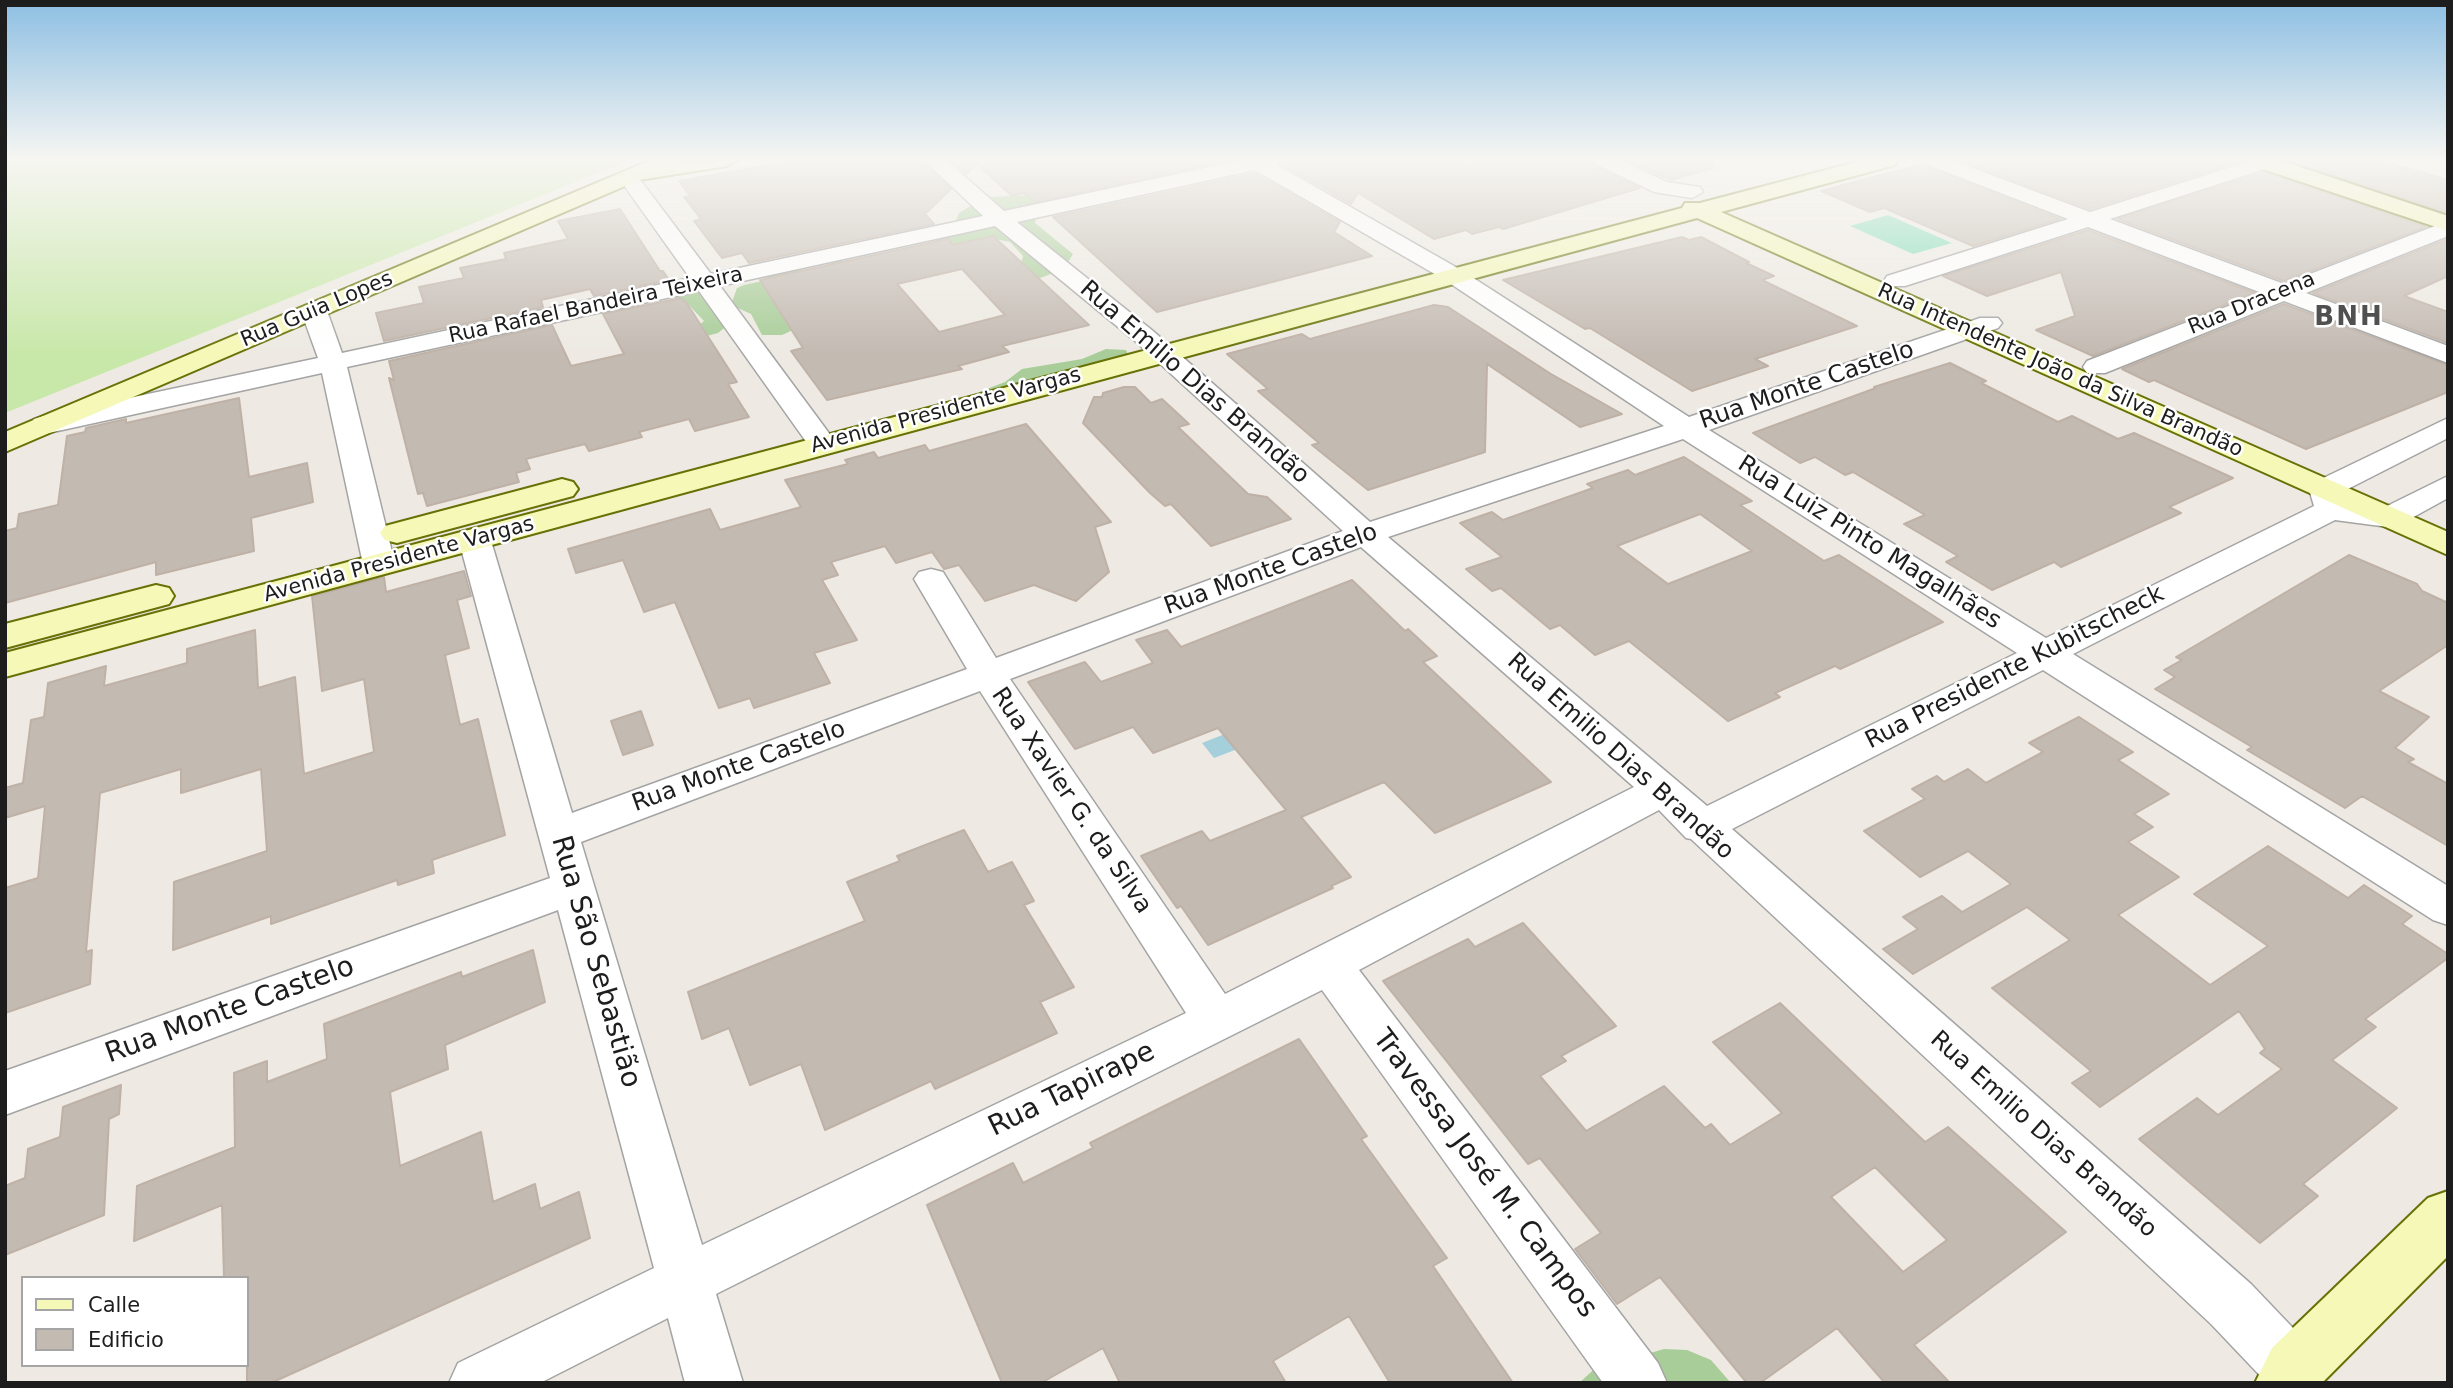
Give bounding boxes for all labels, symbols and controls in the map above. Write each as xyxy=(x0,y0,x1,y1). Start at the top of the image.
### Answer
street label: Rua Rafael Bandeira Teixeira xyxy=(447,262,745,350)
street label: Rua Guia Lopes xyxy=(237,267,397,353)
street label: Rua Dracena xyxy=(2185,267,2319,341)
street label: Rua Emilio Dias Brandão xyxy=(1073,275,1315,491)
street label: Rua Intendente João da Silva Brandão xyxy=(1873,279,2247,463)
district label: BNH xyxy=(2315,302,2383,334)
street label: Rua Monte Castelo xyxy=(1696,336,1918,436)
street label: Avenida Presidente Vargas xyxy=(808,363,1084,459)
street label: Rua Luiz Pinto Magalhães xyxy=(1732,450,2006,636)
street label: Avenida Presidente Vargas xyxy=(261,512,537,608)
street label: Rua Monte Castelo xyxy=(1160,518,1382,622)
street label: Rua Presidente Kubitscheck xyxy=(1861,580,2169,756)
street label: Rua Emilio Dias Brandão xyxy=(1501,648,1739,866)
street label: Rua Xavier G. da Silva xyxy=(985,683,1157,919)
street label: Rua Monte Castelo xyxy=(628,715,850,819)
street label: Rua São Sebastião xyxy=(543,832,647,1092)
street label: Rua Monte Castelo xyxy=(101,950,359,1072)
street label: Travessa José M. Campos xyxy=(1365,1023,1603,1325)
street label: Rua Emilio Dias Brandão xyxy=(1924,1026,2162,1244)
street label: Rua Tapirape xyxy=(983,1035,1161,1145)
legend xyxy=(21,1276,248,1367)
text: Calle xyxy=(88,1293,140,1317)
text: Edificio xyxy=(88,1328,164,1352)

